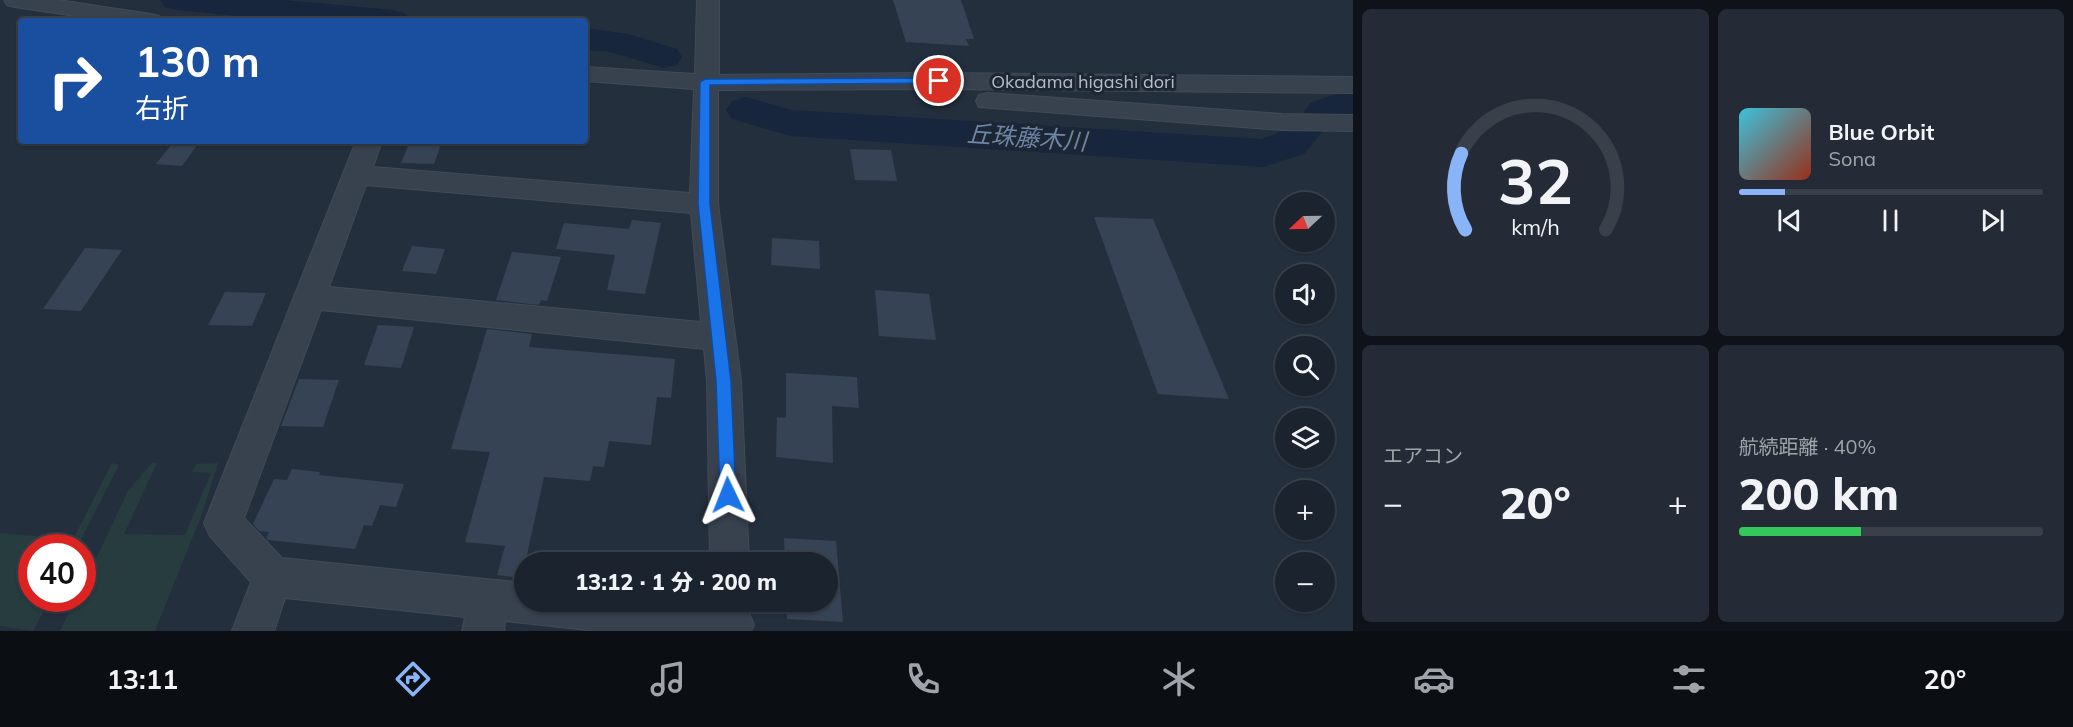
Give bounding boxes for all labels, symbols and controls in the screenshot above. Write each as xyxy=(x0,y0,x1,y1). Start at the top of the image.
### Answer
text: 130 m xyxy=(135,35,260,88)
icon: right xyxy=(36,42,114,120)
pin xyxy=(913,55,964,106)
icon: arrive xyxy=(922,64,955,97)
street label: Okadama higashi dori xyxy=(991,70,1175,93)
text: 右折 xyxy=(135,91,189,125)
water label: 丘珠藤木川 xyxy=(966,118,1091,156)
text: Blue Orbit xyxy=(1829,118,1934,146)
text: 32 xyxy=(1498,141,1573,220)
text: Sona xyxy=(1829,146,1876,171)
north arrow xyxy=(1275,192,1335,252)
map controls xyxy=(1275,192,1335,612)
icon: previous xyxy=(1773,204,1806,237)
icon: pause xyxy=(1874,204,1907,237)
icon: next xyxy=(1976,204,2009,237)
text: km/h xyxy=(1511,213,1559,240)
button: sound xyxy=(1275,264,1335,324)
button: search xyxy=(1275,336,1335,396)
button: layers xyxy=(1275,408,1335,468)
text: 航続距離 · 40% xyxy=(1739,434,1876,459)
text: エアコン xyxy=(1383,443,1463,468)
position arrow xyxy=(696,463,760,527)
text: 200 km xyxy=(1739,465,1899,521)
text: 20° xyxy=(1500,474,1571,530)
button: + xyxy=(1275,480,1335,540)
text: − xyxy=(1383,482,1403,523)
text: + xyxy=(1668,482,1688,523)
speed limit sign: 40 xyxy=(18,534,96,612)
button: − xyxy=(1275,552,1335,612)
text: 13:12 · 1 分 · 200 m xyxy=(575,568,777,596)
icon: directions xyxy=(392,658,434,700)
icon: music xyxy=(647,658,689,700)
icon: phone xyxy=(902,658,944,700)
icon: climate xyxy=(1158,658,1200,700)
icon: car xyxy=(1413,658,1455,700)
icon: filters xyxy=(1668,658,1710,700)
text: 13:11 xyxy=(107,662,178,696)
text: 20° xyxy=(1924,662,1966,696)

